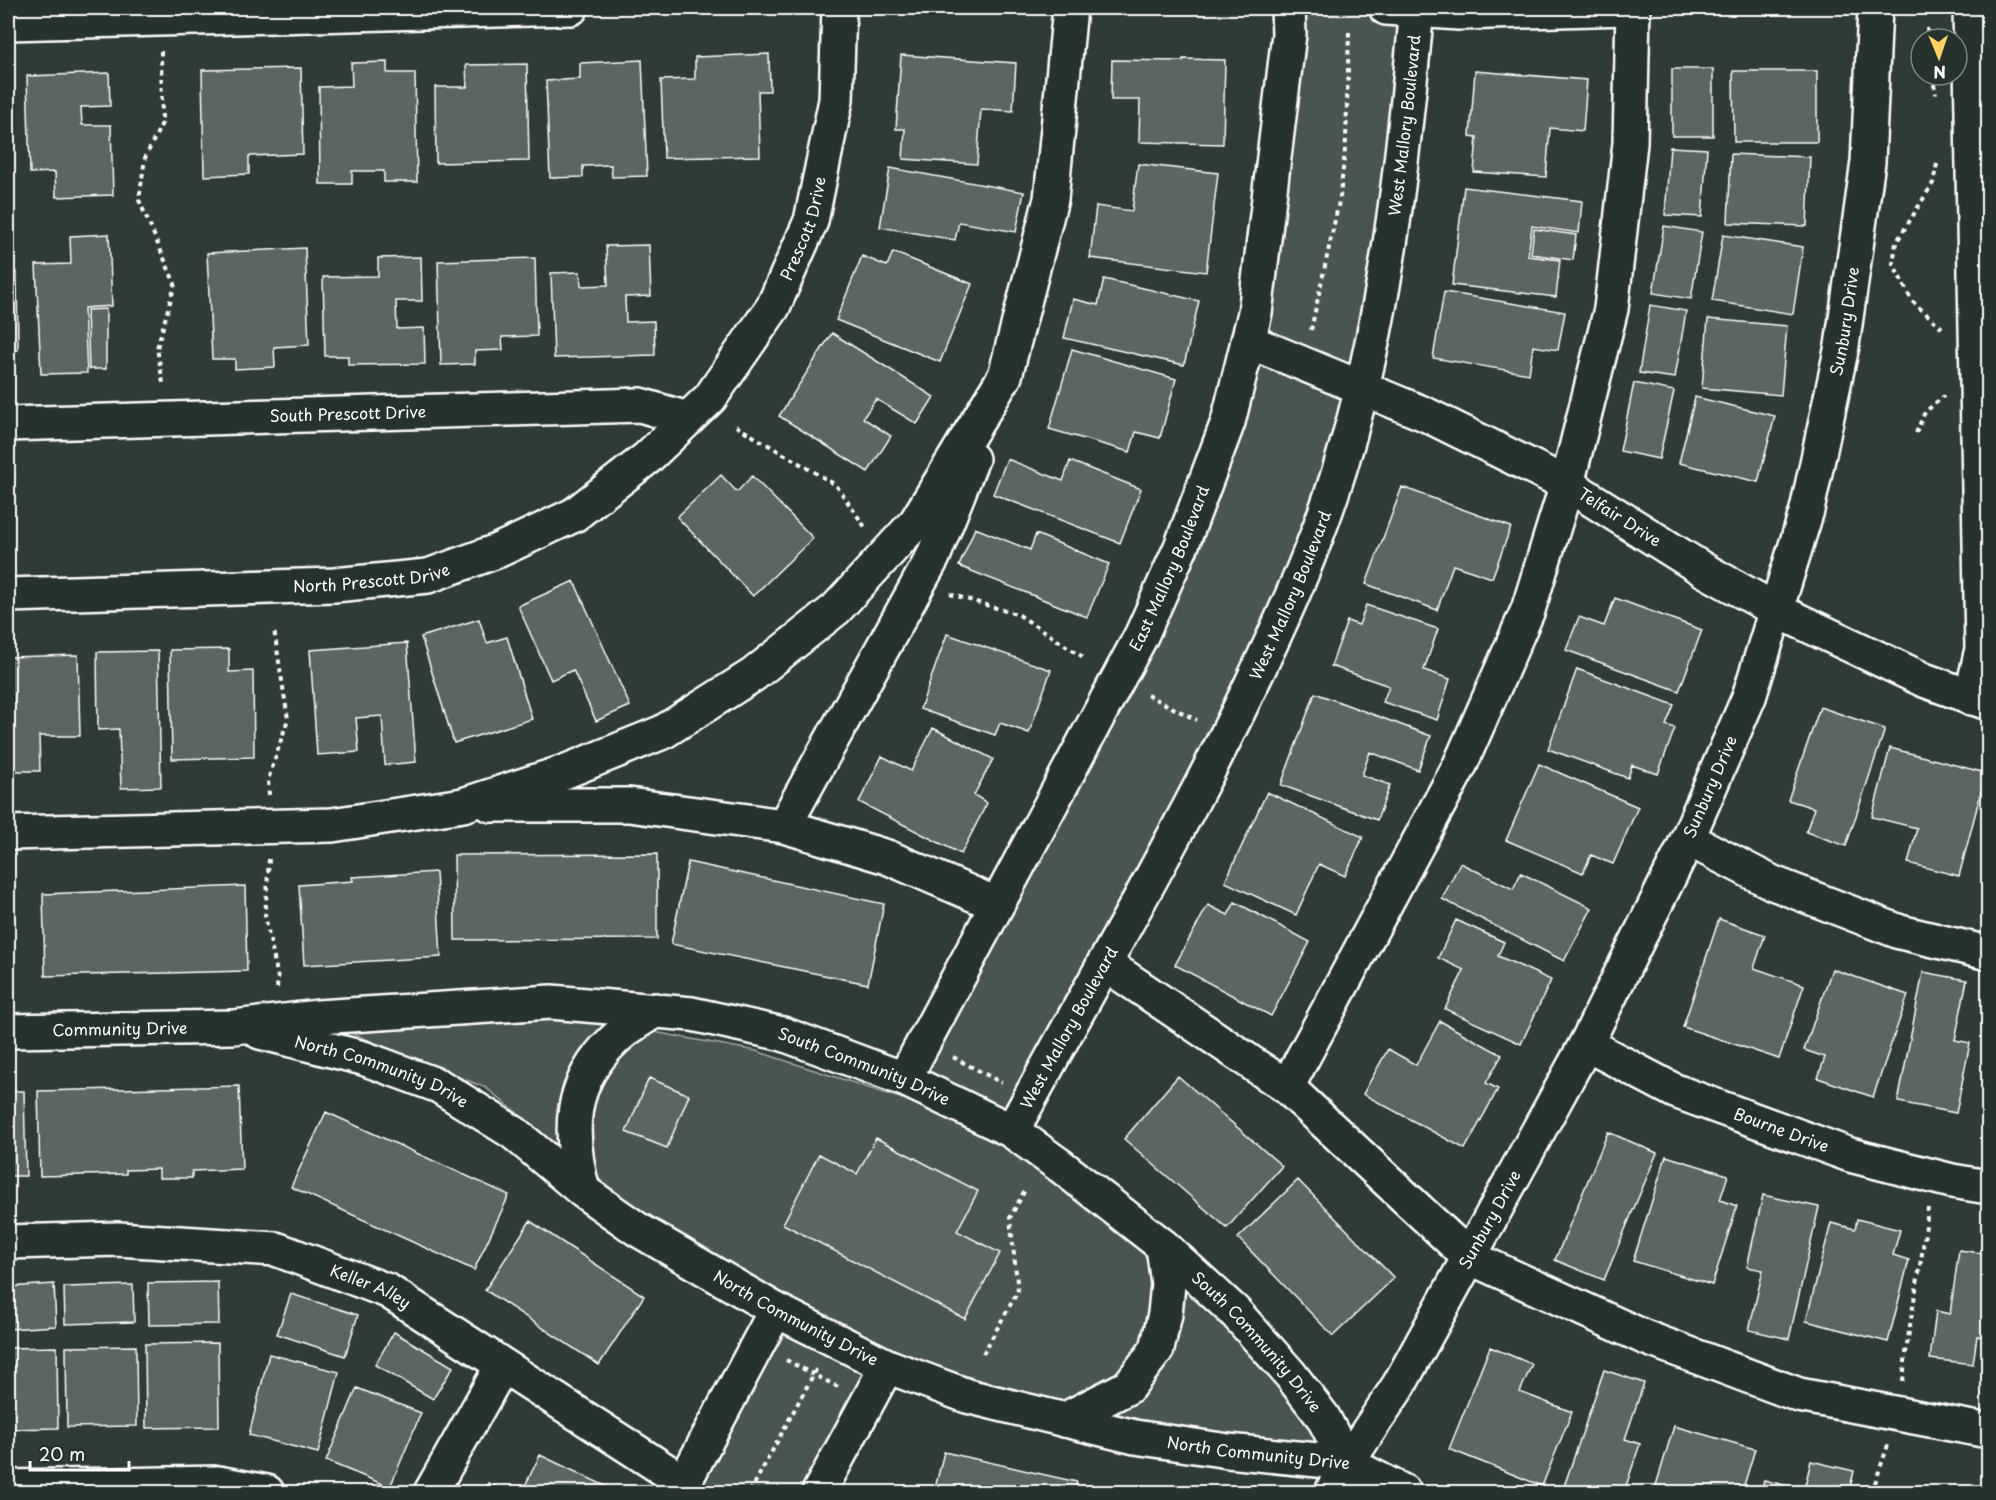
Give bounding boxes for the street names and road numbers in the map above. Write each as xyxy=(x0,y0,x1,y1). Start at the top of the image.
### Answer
street label: West Mallory Boulevard xyxy=(1381,33,1425,217)
street label: Prescott Drive xyxy=(773,174,831,284)
street label: Sunbury Drive xyxy=(1823,265,1864,378)
street label: South Prescott Drive xyxy=(269,398,426,427)
street label: East Mallory Boulevard xyxy=(1122,481,1214,655)
street label: Telfair Drive xyxy=(1574,481,1667,552)
street label: West Mallory Boulevard xyxy=(1242,507,1336,684)
street label: North Prescott Drive xyxy=(293,556,453,597)
street label: Sunbury Drive xyxy=(1676,731,1742,842)
street label: West Mallory Boulevard xyxy=(1013,941,1123,1113)
street label: Community Drive xyxy=(52,1015,188,1041)
street label: South Community Drive xyxy=(775,1020,954,1110)
street label: North Community Drive xyxy=(292,1028,474,1113)
street label: Bourne Drive xyxy=(1731,1101,1833,1157)
street label: Sunbury Drive xyxy=(1452,1165,1526,1273)
street label: Keller Alley xyxy=(327,1257,416,1314)
street label: North Community Drive xyxy=(709,1263,883,1371)
street label: South Community Drive xyxy=(1187,1265,1328,1417)
street label: North Community Drive xyxy=(1166,1429,1351,1474)

